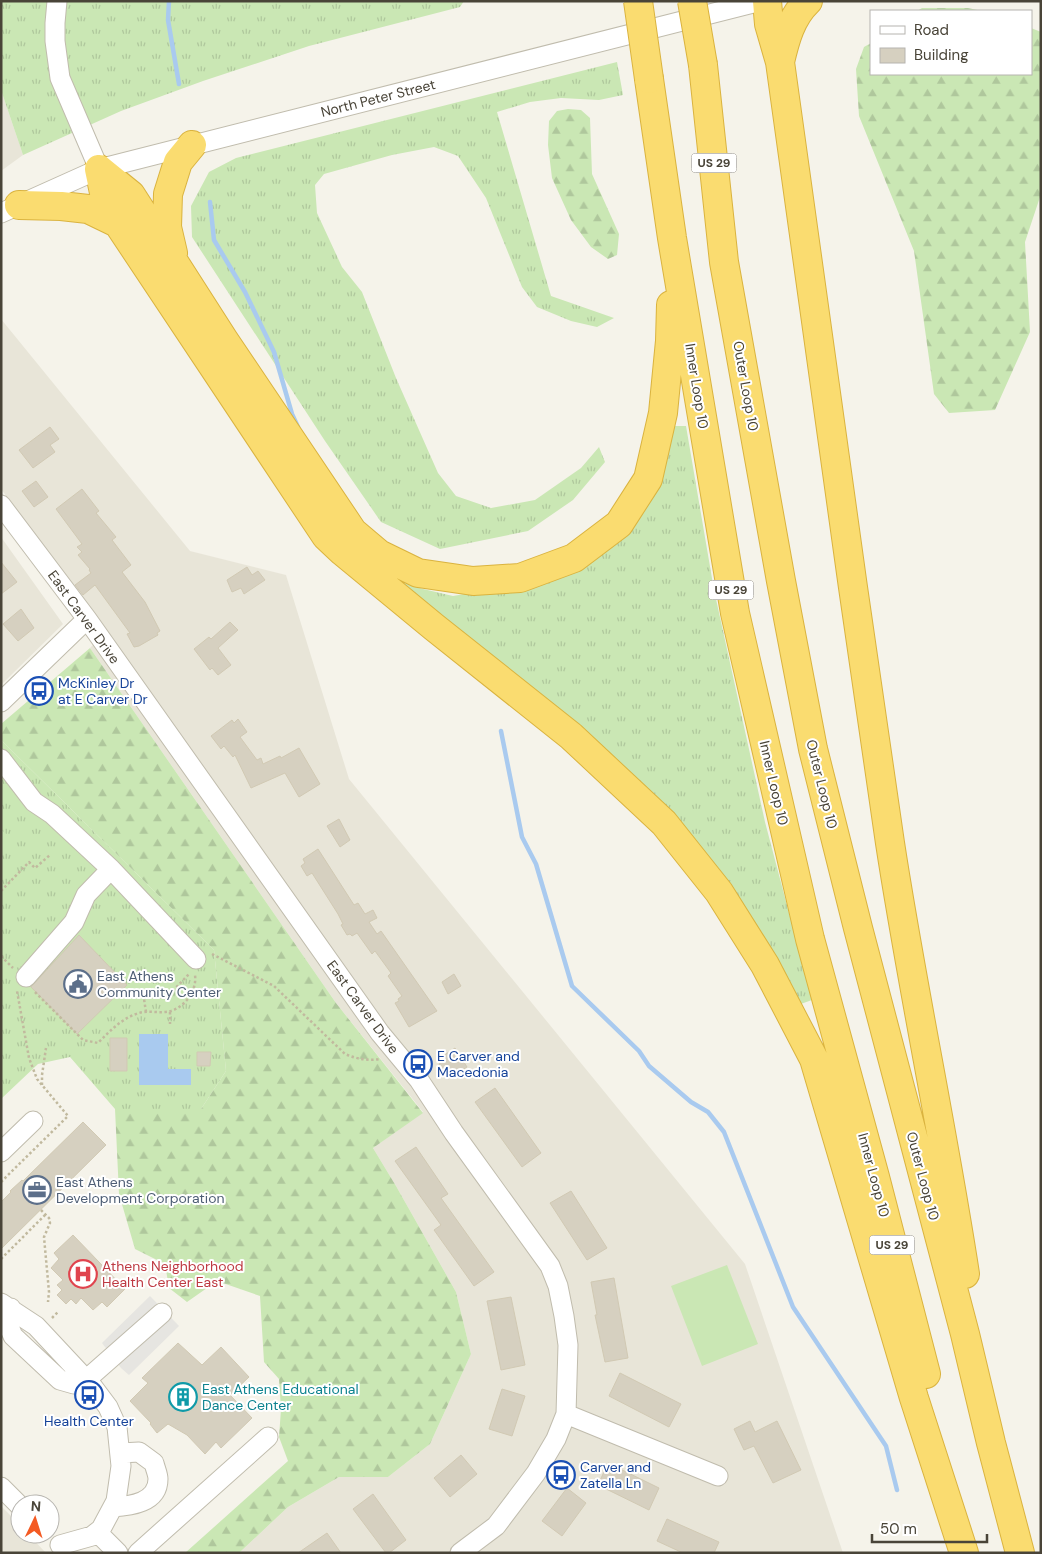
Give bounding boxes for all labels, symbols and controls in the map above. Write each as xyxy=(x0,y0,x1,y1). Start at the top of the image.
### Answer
legend xyxy=(870,10,1032,75)
text: Road xyxy=(914,20,949,40)
text: Building xyxy=(914,45,969,65)
street label: North Peter Street xyxy=(319,75,437,121)
road number: US 29 xyxy=(692,154,736,172)
street label: Outer Loop 10 xyxy=(729,340,763,432)
street label: Inner Loop 10 xyxy=(681,342,713,430)
street label: East Carver Drive xyxy=(44,567,124,667)
road number: US 29 xyxy=(708,580,754,600)
place label: McKinley Dr at E Carver Dr xyxy=(58,674,148,708)
bus stop icon: McKinley Dr at E Carver Dr xyxy=(24,676,54,706)
street label: Outer Loop 10 xyxy=(802,738,842,830)
street label: Inner Loop 10 xyxy=(756,739,792,827)
street label: East Carver Drive xyxy=(323,957,403,1057)
place label: East Athens Community Center xyxy=(97,967,221,1001)
public building icon: East Athens Community Center xyxy=(63,969,93,999)
place label: E Carver and Macedonia xyxy=(437,1047,520,1081)
bus stop icon: E Carver and Macedonia xyxy=(403,1049,433,1079)
street label: Outer Loop 10 xyxy=(903,1130,943,1222)
street label: Inner Loop 10 xyxy=(854,1131,894,1219)
place label: East Athens Development Corporation xyxy=(56,1173,225,1207)
office icon: East Athens Development Corporation xyxy=(22,1175,52,1205)
road number: US 29 xyxy=(870,1236,914,1254)
place label: Athens Neighborhood Health Center East xyxy=(102,1257,244,1291)
hospital icon: Athens Neighborhood Health Center East xyxy=(68,1259,98,1289)
bus stop icon: Health Center xyxy=(74,1380,104,1410)
place label: East Athens Educational Dance Center xyxy=(202,1380,359,1414)
building icon: East Athens Educational Dance Center xyxy=(168,1382,198,1412)
place label: Health Center xyxy=(44,1412,134,1430)
place label: Carver and Zatella Ln xyxy=(580,1458,651,1492)
bus stop icon: Carver and Zatella Ln xyxy=(546,1460,576,1490)
north arrow xyxy=(10,1494,60,1544)
text: N xyxy=(30,1497,42,1515)
scale bar xyxy=(872,1512,987,1544)
text: 50 m xyxy=(880,1519,917,1539)

